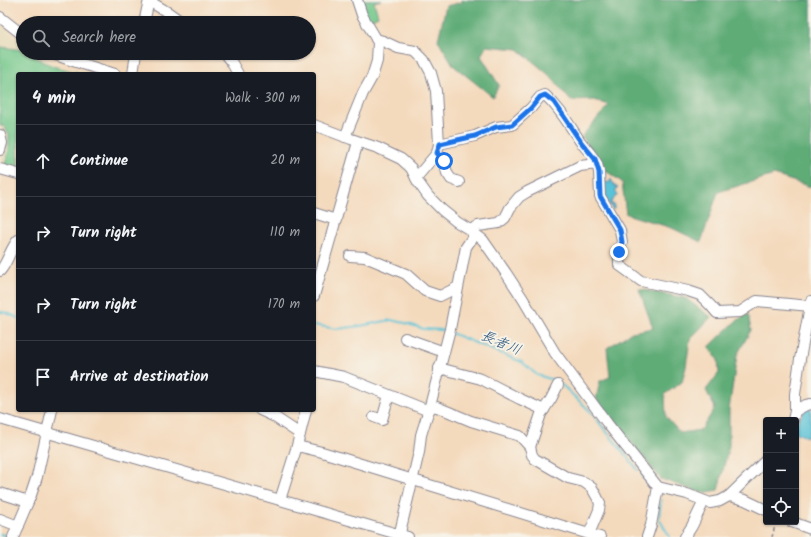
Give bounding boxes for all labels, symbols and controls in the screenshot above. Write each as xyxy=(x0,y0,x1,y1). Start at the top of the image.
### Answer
search box xyxy=(16,16,316,60)
text: Search here xyxy=(62,26,136,50)
icon: search xyxy=(30,27,52,49)
text: 4 min xyxy=(32,85,76,112)
text: Walk · 300 m xyxy=(225,88,300,109)
text: Continue xyxy=(70,149,128,173)
icon: ahead xyxy=(32,150,54,172)
text: 20 m xyxy=(270,150,300,171)
route start xyxy=(435,152,453,170)
text: Turn right xyxy=(70,221,137,245)
icon: right xyxy=(32,222,54,244)
text: 110 m xyxy=(270,222,300,243)
route end xyxy=(610,243,628,261)
text: Turn right xyxy=(70,293,137,317)
icon: right xyxy=(32,294,54,316)
text: 170 m xyxy=(268,294,300,315)
water label: 長者川 xyxy=(477,325,525,361)
text: Arrive at destination xyxy=(70,365,209,389)
icon: arrive xyxy=(32,366,54,388)
map controls xyxy=(763,417,799,525)
button: + xyxy=(763,417,799,453)
button: − xyxy=(763,453,799,489)
button: locate xyxy=(763,489,799,525)

